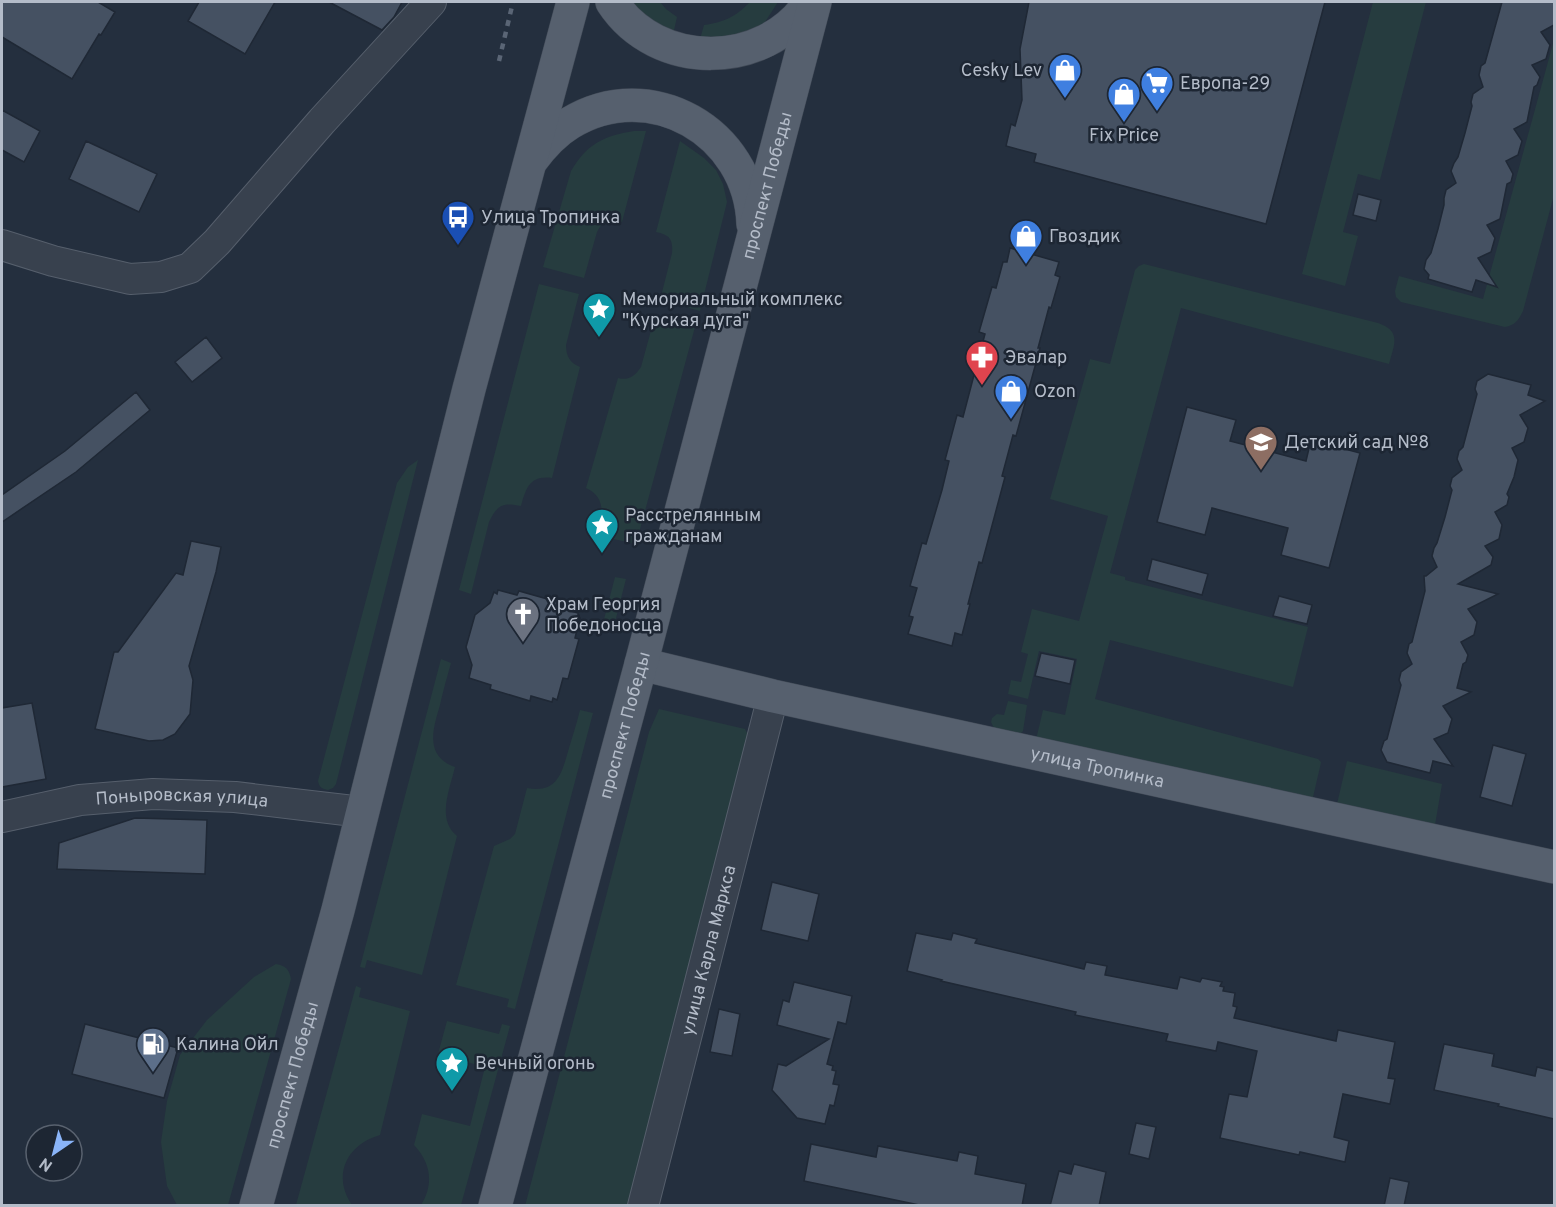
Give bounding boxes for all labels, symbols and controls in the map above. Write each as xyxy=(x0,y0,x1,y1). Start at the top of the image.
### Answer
shop icon: Cesky Lev xyxy=(1047,52,1083,99)
place label: Cesky Lev xyxy=(961,60,1042,83)
supermarket icon: Европа-29 xyxy=(1139,65,1175,112)
place label: Европа-29 xyxy=(1180,73,1270,96)
shop icon: Fix Price xyxy=(1106,76,1142,123)
street label: проспект Победы xyxy=(738,110,799,262)
place label: Fix Price xyxy=(1089,125,1159,148)
bus stop icon: Улица Тропинка xyxy=(440,199,476,246)
place label: Улица Тропинка xyxy=(481,207,620,230)
shop icon: Гвоздик xyxy=(1008,218,1044,265)
place label: Гвоздик xyxy=(1049,226,1121,249)
place label: Мемориальный комплекс "Курская дуга" xyxy=(622,289,843,333)
place icon: Мемориальный комплекс "Курская дуга" xyxy=(581,291,617,338)
pharmacy icon: Эвалар xyxy=(964,339,1000,386)
place label: Эвалар xyxy=(1005,347,1067,370)
shop icon: Ozon xyxy=(993,373,1029,420)
place label: Ozon xyxy=(1034,381,1076,404)
school or university icon: Детский сад №8 xyxy=(1243,424,1279,471)
place label: Детский сад №8 xyxy=(1284,432,1429,455)
place label: Расстрелянным гражданам xyxy=(625,505,761,549)
place icon: Расстрелянным гражданам xyxy=(584,507,620,554)
place label: Храм Георгия Победоносца xyxy=(546,594,662,638)
church icon: Храм Георгия Победоносца xyxy=(505,596,541,643)
street label: проспект Победы xyxy=(595,649,657,802)
street label: улица Тропинка xyxy=(1028,743,1166,794)
street label: Поныровская улица xyxy=(95,784,269,814)
street label: улица Карла Маркса xyxy=(677,863,742,1038)
street label: проспект Победы xyxy=(262,999,325,1152)
fuel station icon: Калина Ойл xyxy=(135,1026,171,1073)
place label: Калина Ойл xyxy=(176,1034,279,1057)
place icon: Вечный огонь xyxy=(434,1045,470,1092)
place label: Вечный огонь xyxy=(475,1053,595,1076)
north arrow xyxy=(24,1123,84,1183)
text: N xyxy=(36,1152,57,1175)

